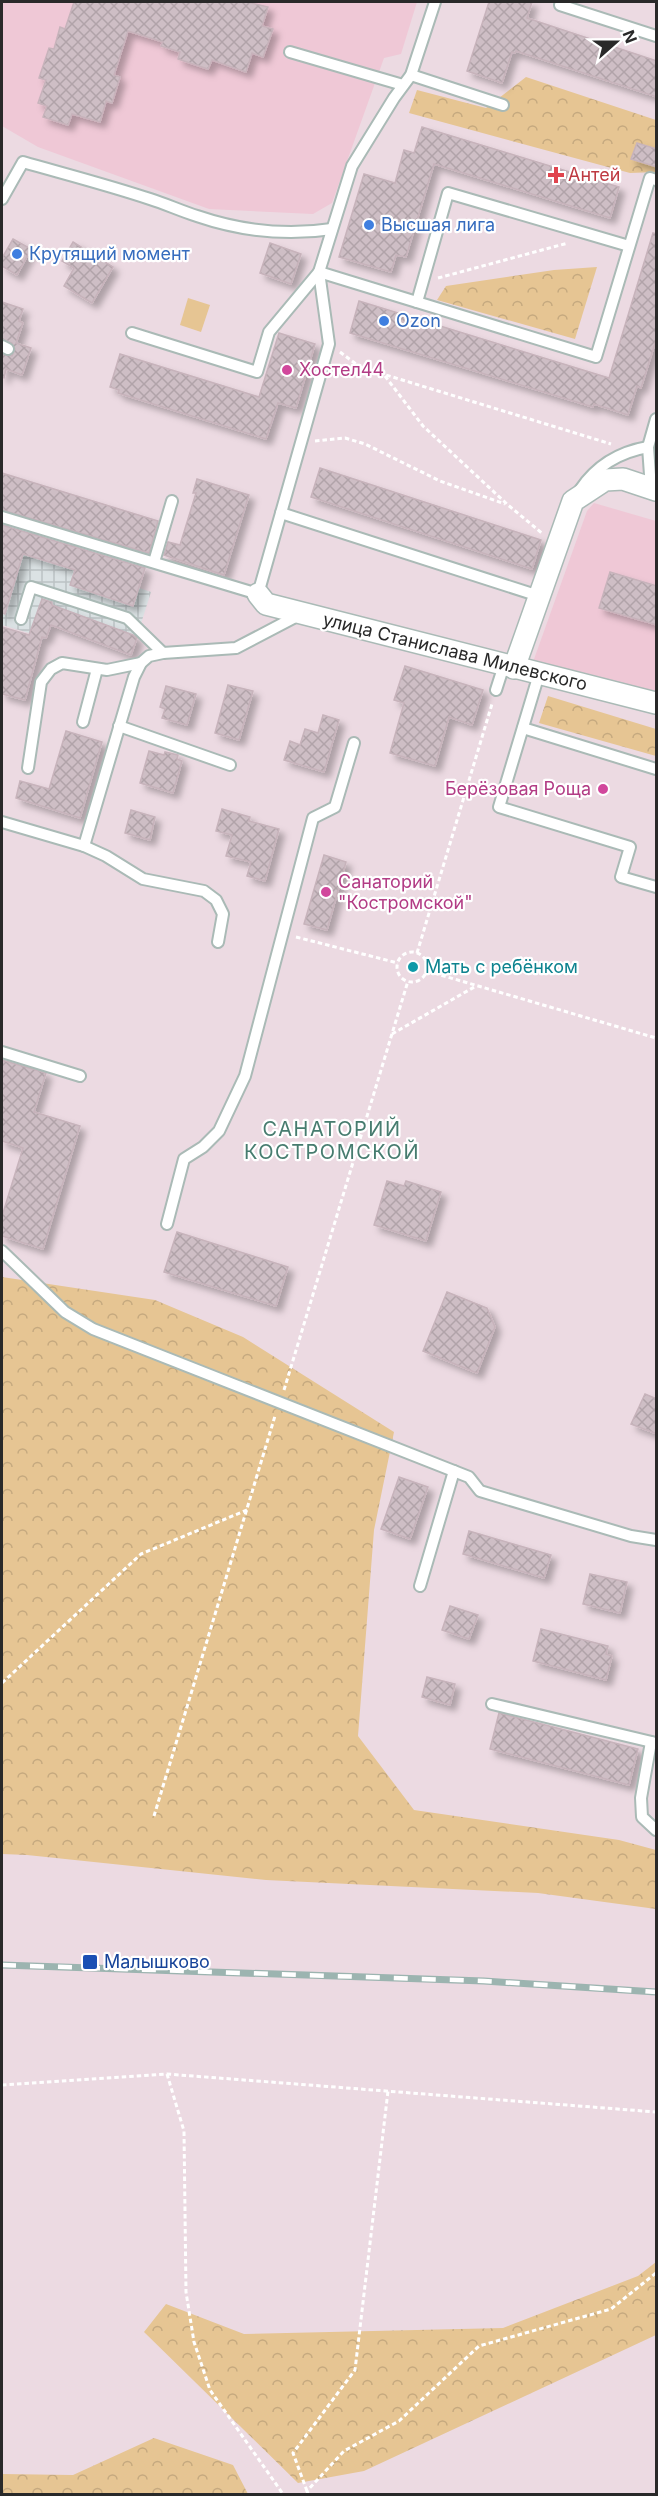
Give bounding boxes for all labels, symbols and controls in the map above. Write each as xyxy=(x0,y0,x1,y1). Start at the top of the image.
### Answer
north arrow xyxy=(586,12,646,72)
text: N xyxy=(618,27,642,46)
place label: Антей xyxy=(568,164,620,185)
marker: Антей xyxy=(549,168,563,182)
place label: Высшая лига xyxy=(381,214,495,235)
marker: Высшая лига xyxy=(362,218,376,232)
place label: Крутящий момент xyxy=(29,243,191,264)
marker: Крутящий момент xyxy=(10,247,24,261)
place label: Ozon xyxy=(396,310,441,331)
marker: Ozon xyxy=(377,314,391,328)
place label: Хостел44 xyxy=(299,359,384,380)
marker: Хостел44 xyxy=(280,363,294,377)
street label: улица Станислава Милевского xyxy=(321,608,590,695)
place label: Берёзовая Роща xyxy=(445,778,591,799)
marker: Берёзовая Роща xyxy=(596,782,610,796)
place label: Санаторий "Костромской" xyxy=(338,871,473,913)
marker: Санаторий "Костромской" xyxy=(319,885,333,899)
place label: Мать с ребёнком xyxy=(425,956,578,977)
marker: Мать с ребёнком xyxy=(406,960,420,974)
district label: САНАТОРИЙ КОСТРОМСКОЙ xyxy=(244,1116,420,1164)
place label: Малышково xyxy=(104,1951,210,1972)
marker: Малышково xyxy=(81,1953,99,1971)

